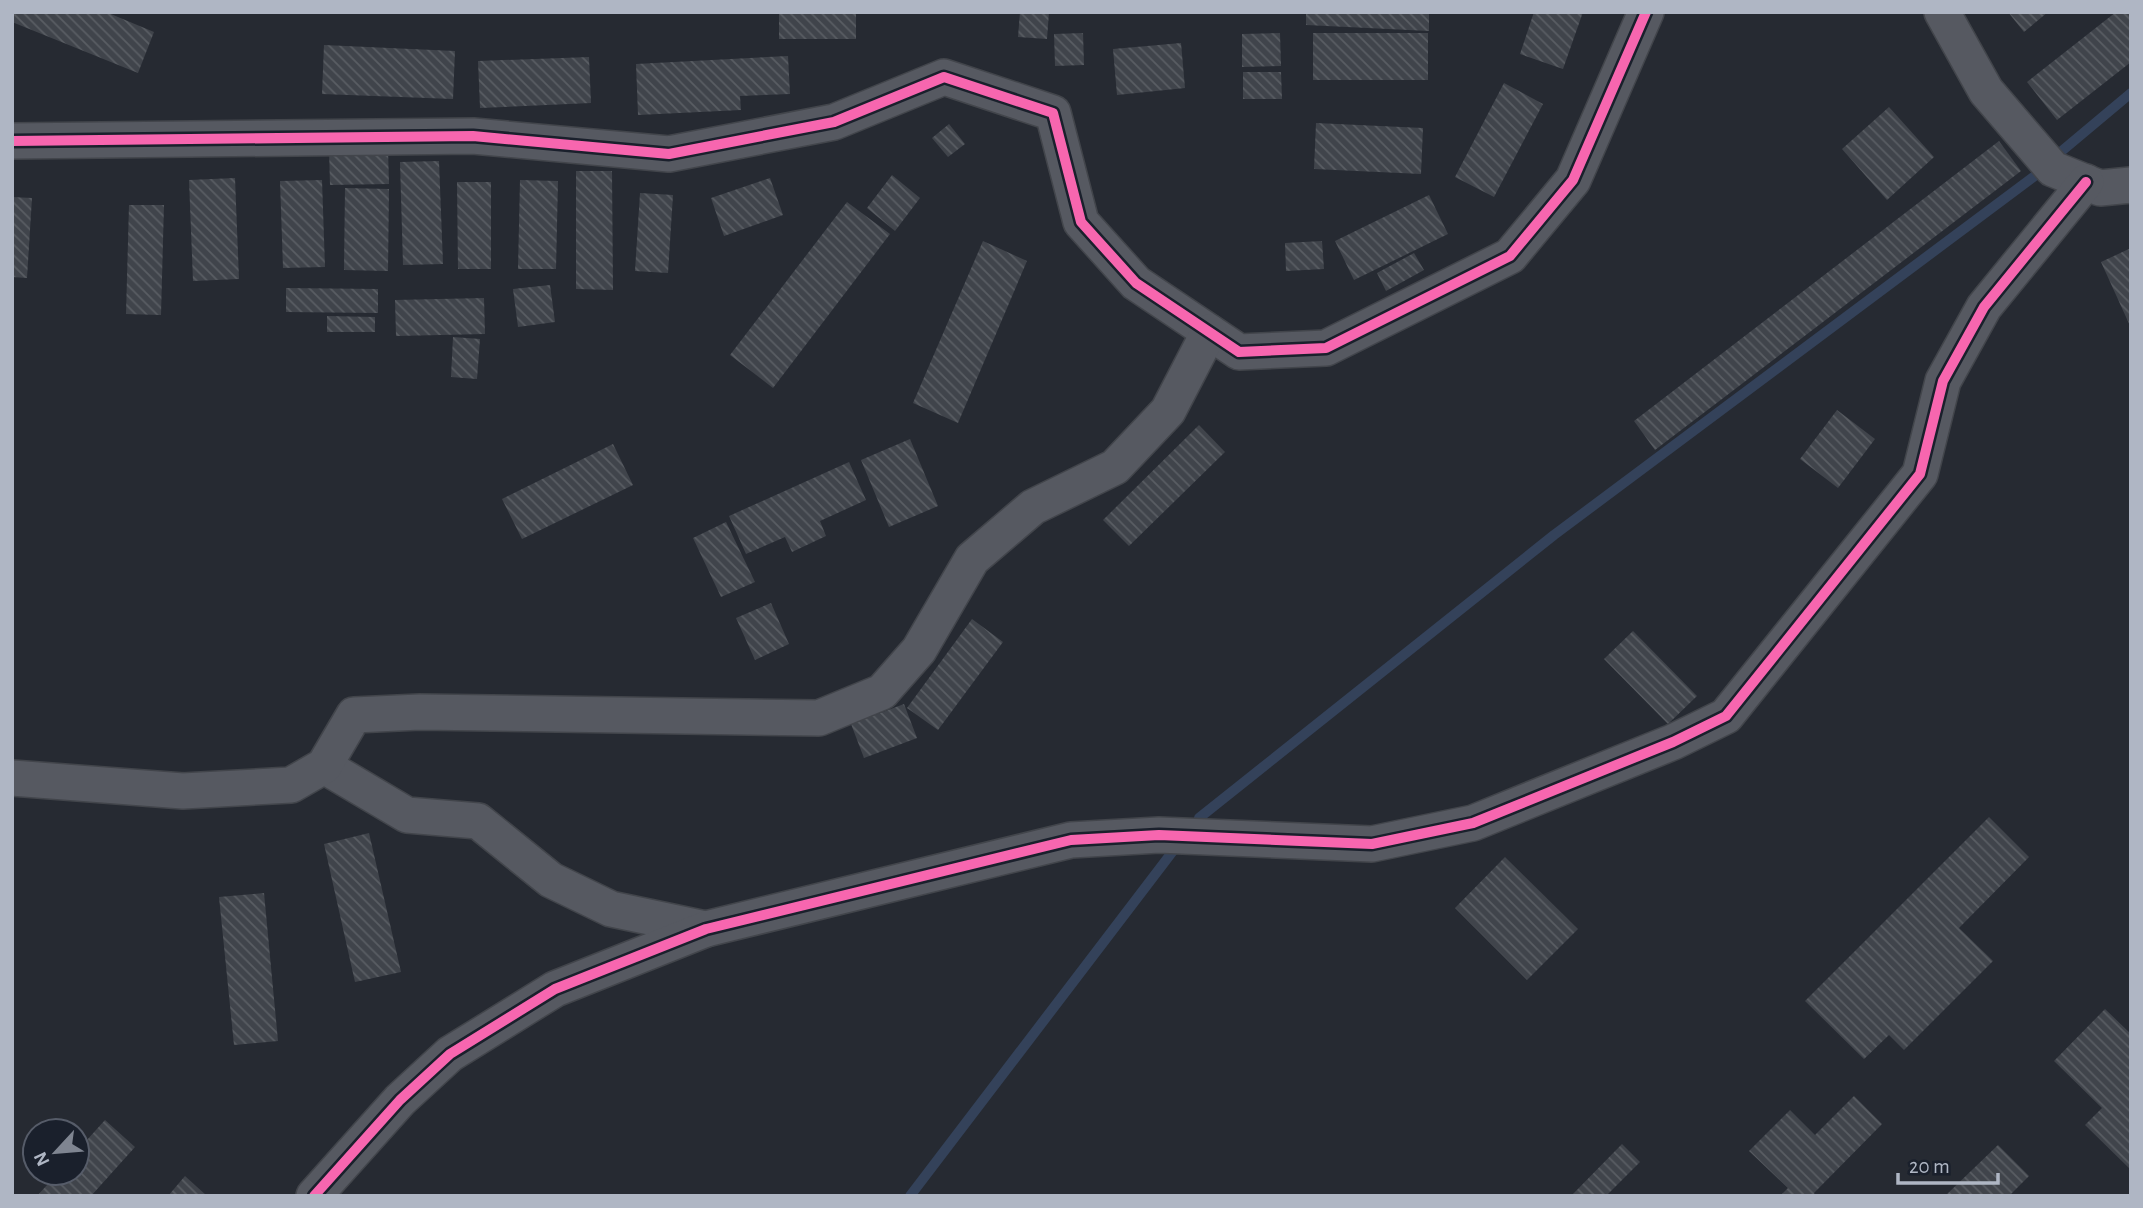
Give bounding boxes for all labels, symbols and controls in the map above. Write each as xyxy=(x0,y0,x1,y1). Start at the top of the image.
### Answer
north arrow xyxy=(21,1117,91,1187)
scale bar xyxy=(1898,1142,1998,1186)
text: N xyxy=(31,1149,54,1169)
text: 20 m xyxy=(1909,1156,1950,1177)

